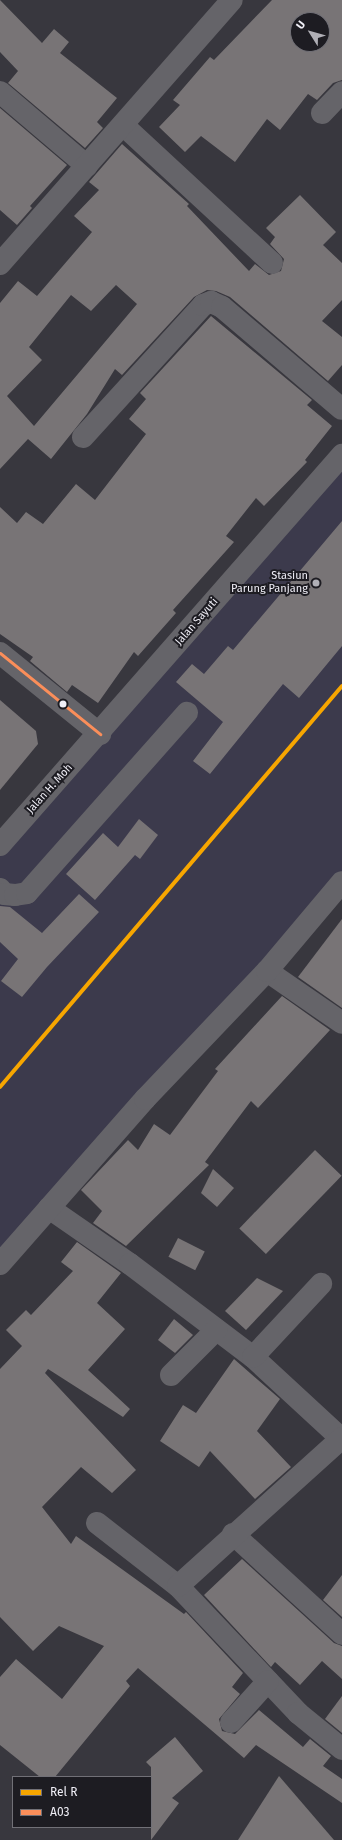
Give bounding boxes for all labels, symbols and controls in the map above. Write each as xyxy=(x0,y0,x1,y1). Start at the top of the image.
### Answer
north arrow xyxy=(290,12,330,52)
text: U xyxy=(293,18,308,32)
place label: Stasiun Parung Panjang xyxy=(231,570,308,596)
marker: Stasiun Parung Panjang xyxy=(311,578,321,588)
street label: Jalan Sayuti xyxy=(173,596,221,648)
unlabelled marker xyxy=(58,699,68,709)
street label: Jalan H. Moh xyxy=(24,761,76,817)
legend xyxy=(12,1776,152,1828)
text: Rel R xyxy=(50,1785,78,1799)
text: A03 xyxy=(50,1805,69,1819)

